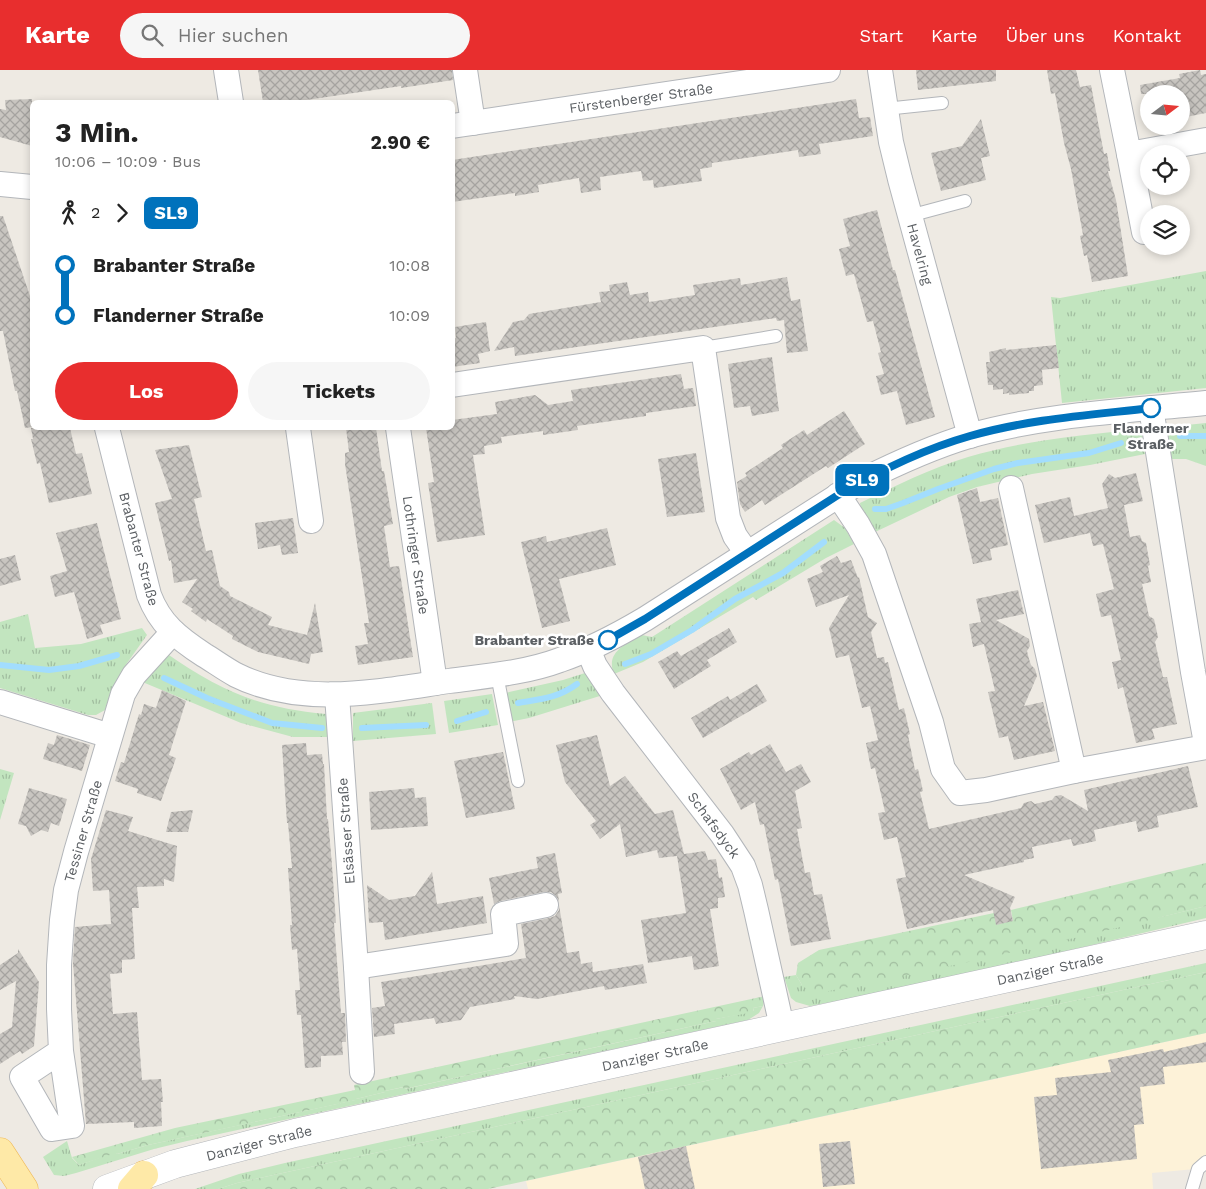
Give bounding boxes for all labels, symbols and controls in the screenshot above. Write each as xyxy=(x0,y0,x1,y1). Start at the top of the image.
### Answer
search box xyxy=(120,13,470,58)
text: Karte xyxy=(25,21,90,49)
icon: search xyxy=(138,21,166,49)
text: Hier suchen xyxy=(178,24,288,47)
text: Start xyxy=(859,25,903,46)
text: Karte xyxy=(931,25,978,46)
text: Über uns xyxy=(1006,25,1085,46)
text: Kontakt xyxy=(1113,25,1181,46)
street label: Fürstenberger Straße xyxy=(568,80,714,116)
north arrow xyxy=(1140,85,1190,135)
map controls xyxy=(1140,85,1190,255)
text: 3 Min. xyxy=(55,116,139,149)
text: 2.90 € xyxy=(370,131,430,154)
button: locate xyxy=(1140,145,1190,195)
text: 10:06 – 10:09 · Bus xyxy=(55,152,201,171)
icon: walk xyxy=(55,199,83,227)
icon: forward xyxy=(108,199,136,227)
text: SL9 xyxy=(154,202,188,223)
text: 2 xyxy=(91,203,100,222)
button: layers xyxy=(1140,205,1190,255)
street label: Havelring xyxy=(904,221,936,287)
text: Brabanter Straße xyxy=(93,254,255,277)
text: 10:08 xyxy=(389,256,430,275)
text: Flanderner Straße xyxy=(93,304,264,327)
text: 10:09 xyxy=(389,306,430,325)
button: Los xyxy=(55,362,238,420)
button: Tickets xyxy=(248,362,430,420)
marker: Flanderner Straße xyxy=(1141,398,1161,418)
place label: Flanderner Straße xyxy=(1113,420,1189,452)
line badge: SL9 xyxy=(833,464,891,496)
text: SL9 xyxy=(845,469,879,490)
street label: Brabanter Straße xyxy=(116,490,162,608)
street label: Lothringer Straße xyxy=(400,495,432,615)
marker: Brabanter Straße xyxy=(598,630,618,650)
place label: Brabanter Straße xyxy=(475,632,594,648)
street label: Elsässer Straße xyxy=(334,777,358,885)
street label: Tessiner Straße xyxy=(61,778,105,884)
street label: Schafsdyck xyxy=(685,789,743,861)
street label: Danziger Straße xyxy=(995,950,1105,988)
street label: Danziger Straße xyxy=(600,1036,710,1074)
street label: Danziger Straße xyxy=(204,1122,314,1164)

